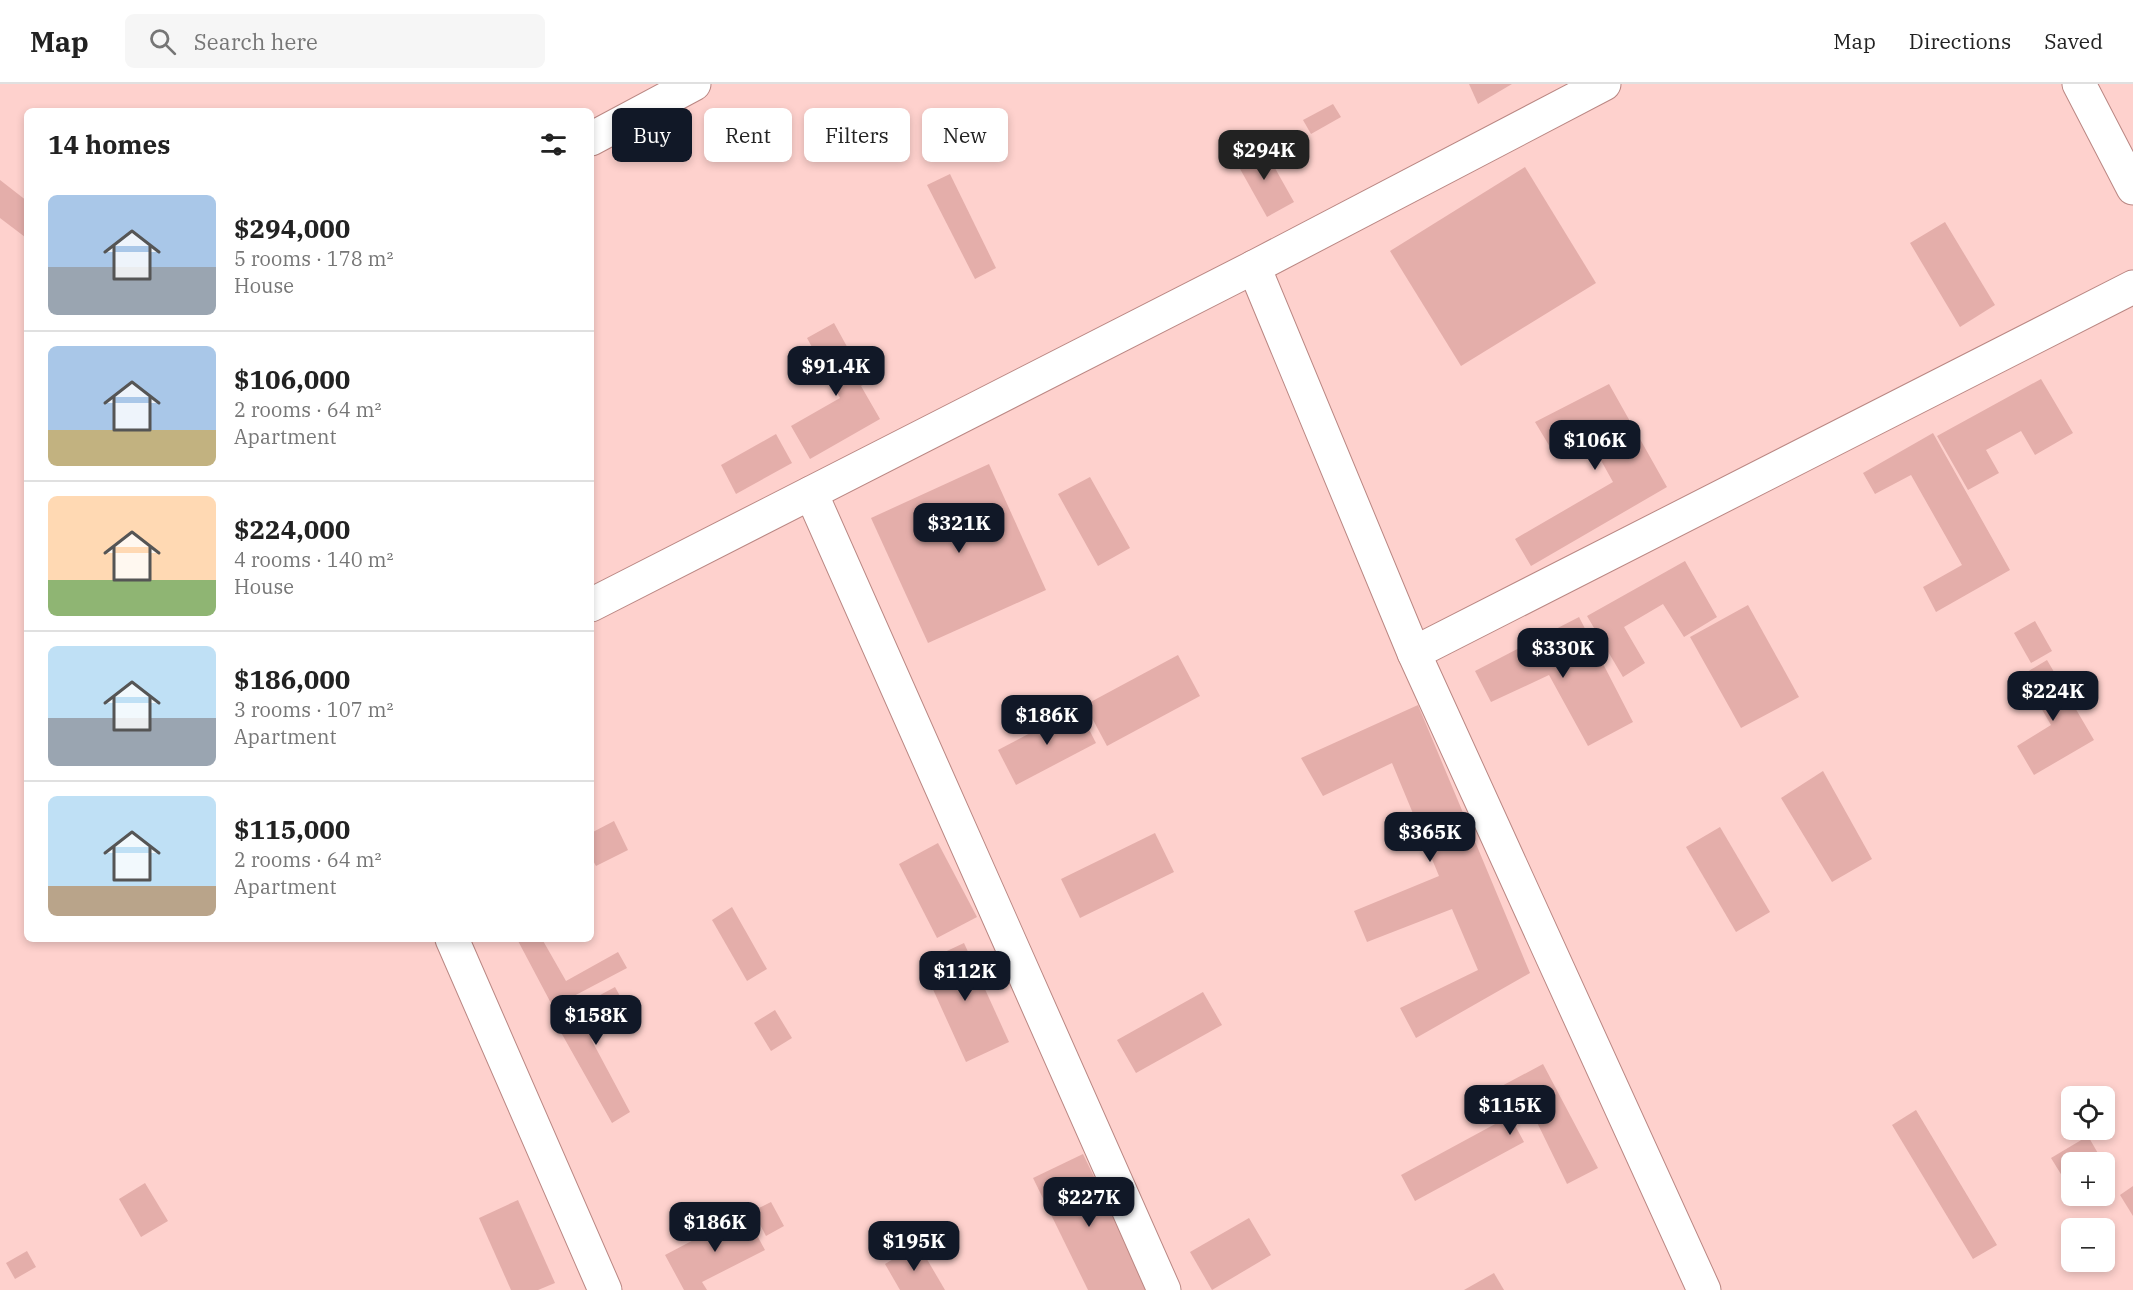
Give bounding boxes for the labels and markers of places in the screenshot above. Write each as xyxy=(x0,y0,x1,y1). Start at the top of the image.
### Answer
pin: $294K xyxy=(1222,130,1306,181)
pin: $91.4K xyxy=(787,346,885,397)
pin: $106K xyxy=(1553,420,1637,471)
pin: $321K xyxy=(917,503,1001,554)
pin: $330K xyxy=(1521,628,1605,679)
pin: $224K xyxy=(2011,671,2095,722)
pin: $186K xyxy=(1005,695,1089,746)
pin: $365K xyxy=(1388,812,1472,863)
pin: $112K xyxy=(923,951,1007,1002)
pin: $158K xyxy=(554,995,638,1046)
pin: $115K xyxy=(1468,1085,1552,1136)
pin: $227K xyxy=(1047,1177,1131,1228)
pin: $186K xyxy=(673,1202,757,1253)
pin: $195K xyxy=(872,1221,956,1272)

